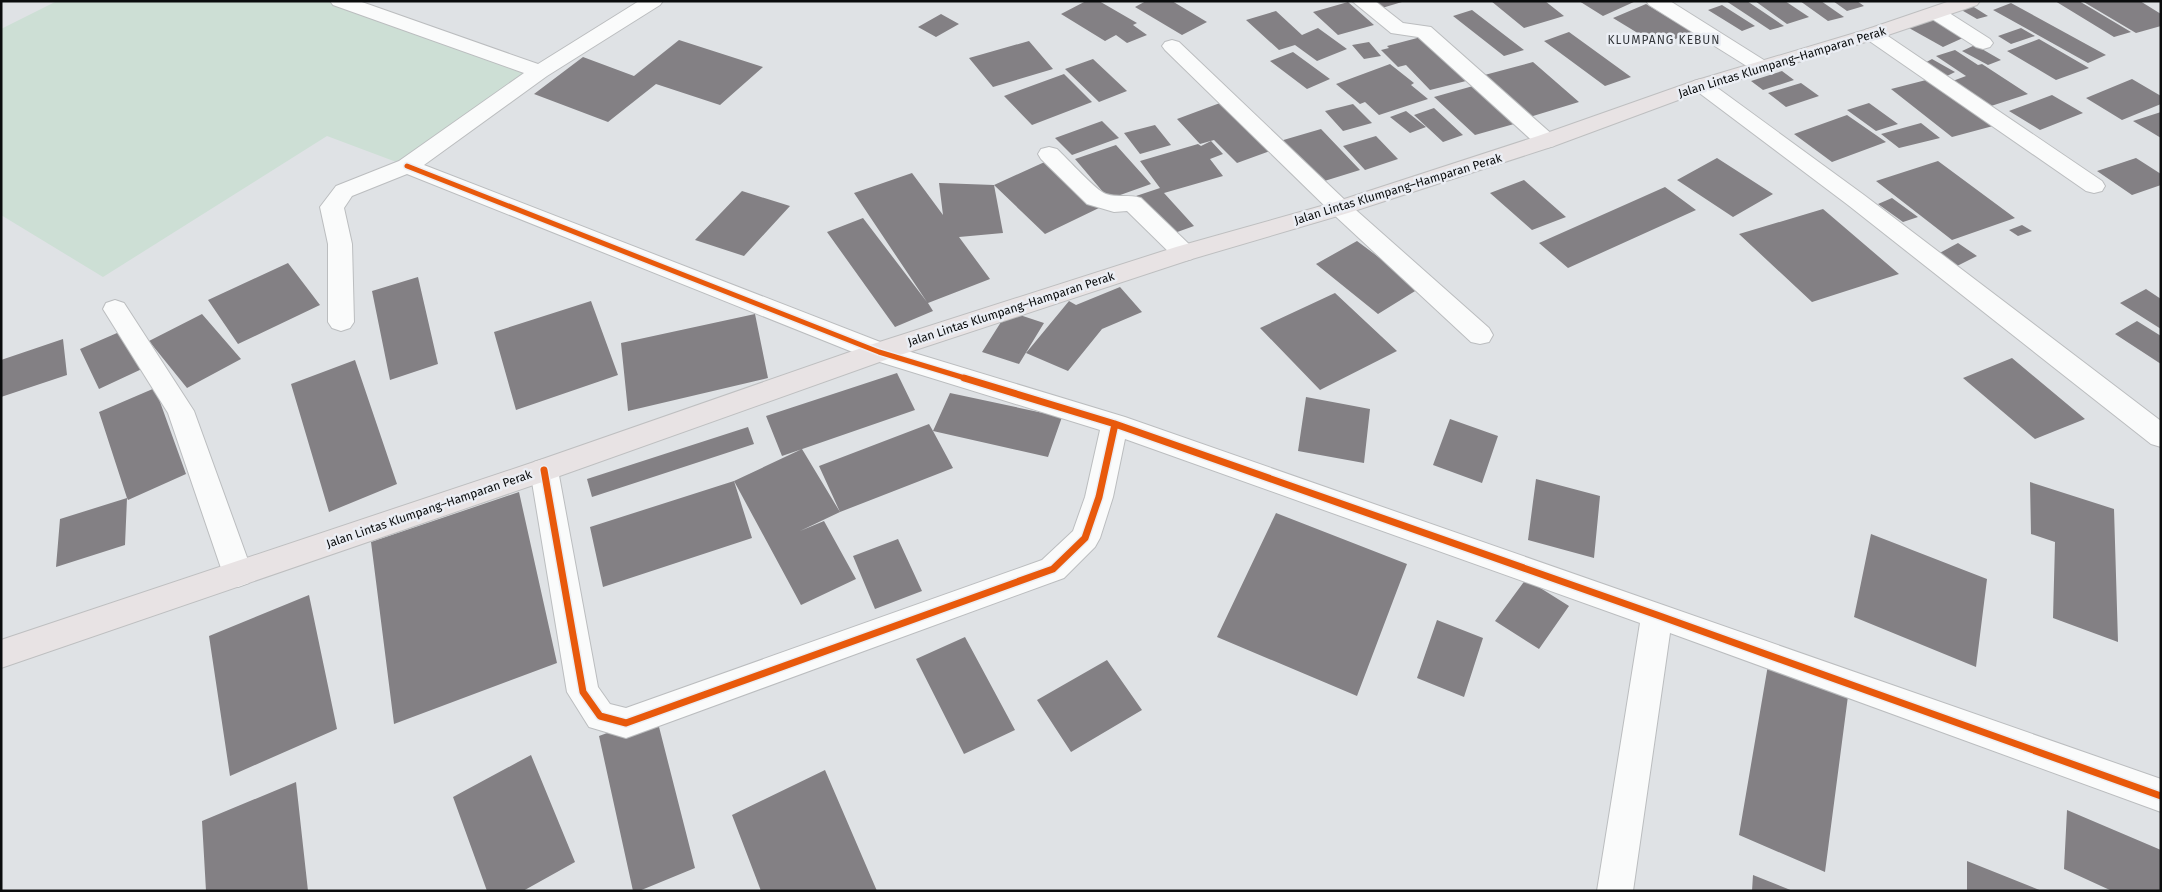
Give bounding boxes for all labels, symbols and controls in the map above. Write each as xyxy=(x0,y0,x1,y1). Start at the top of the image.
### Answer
street label: Jalan Lintas Klumpang–Hamparan Perak xyxy=(1676,23,1888,100)
district label: KLUMPANG KEBUN xyxy=(1607,33,1721,47)
street label: Jalan Lintas Klumpang–Hamparan Perak xyxy=(1292,150,1504,227)
street label: Jalan Lintas Klumpang–Hamparan Perak xyxy=(906,269,1117,349)
street label: Jalan Lintas Klumpang–Hamparan Perak xyxy=(324,467,534,551)

